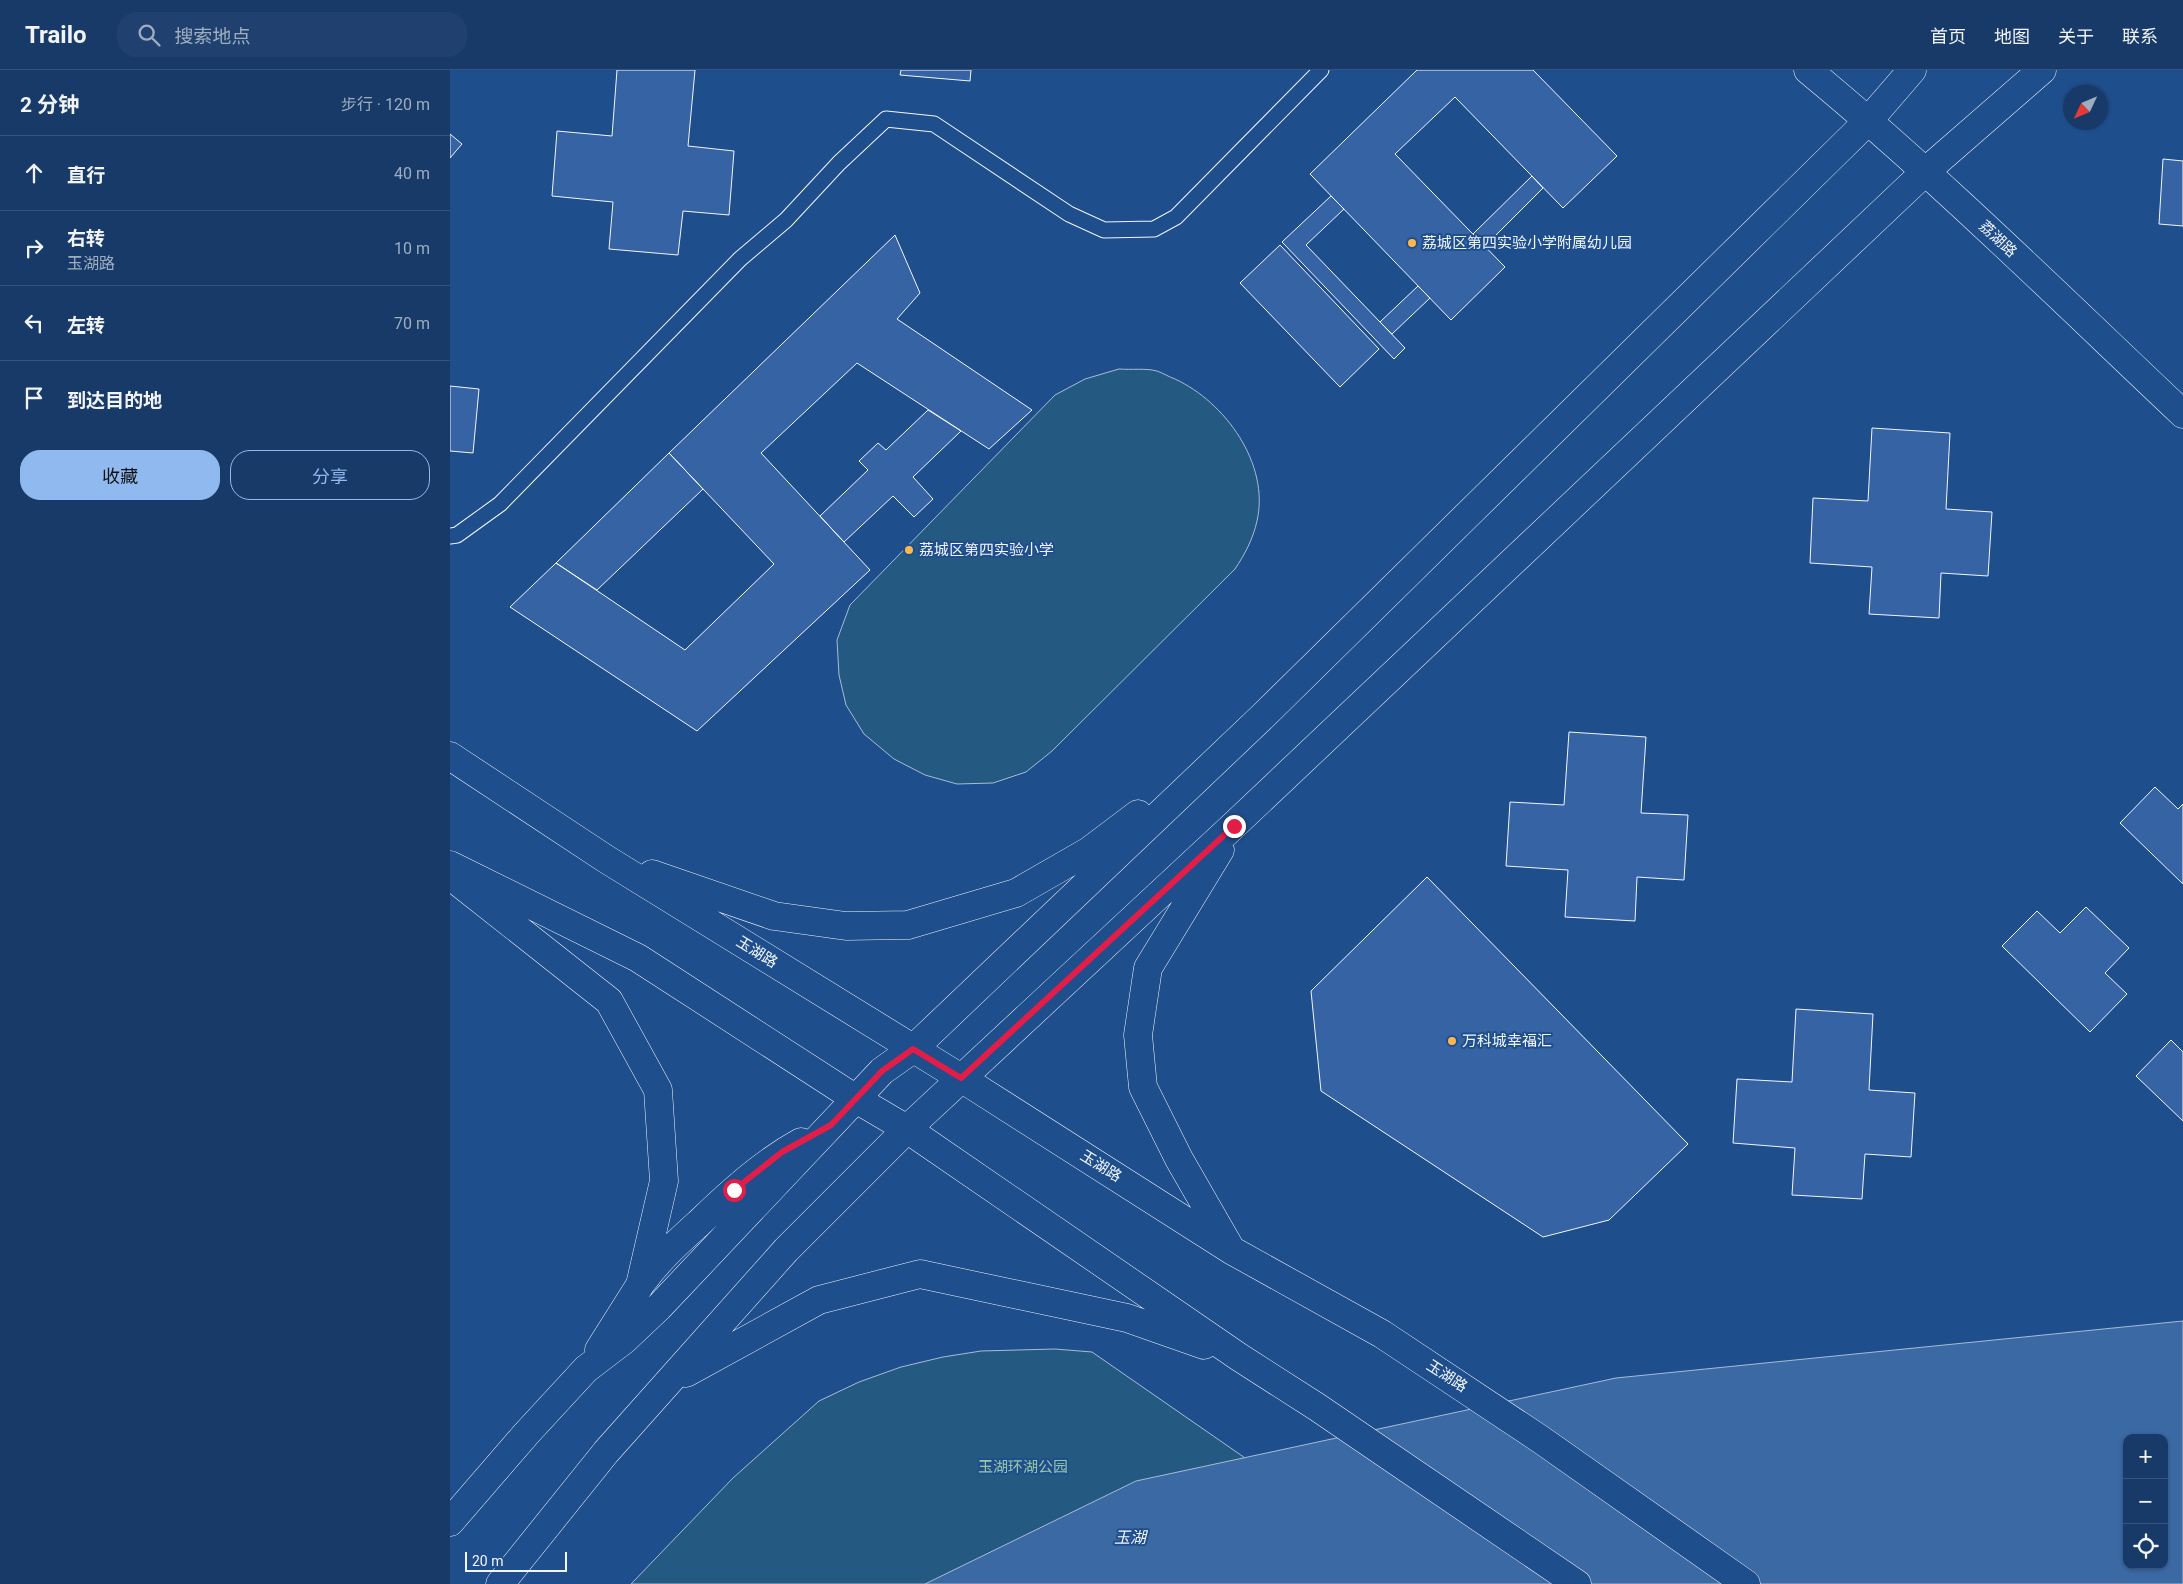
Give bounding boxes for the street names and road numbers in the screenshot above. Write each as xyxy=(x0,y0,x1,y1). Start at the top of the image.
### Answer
street label: 荔湖路 xyxy=(1975,217,2021,261)
street label: 玉湖路 xyxy=(733,932,781,972)
street label: 玉湖路 xyxy=(1077,1146,1125,1186)
street label: 玉湖路 xyxy=(1423,1356,1471,1396)

